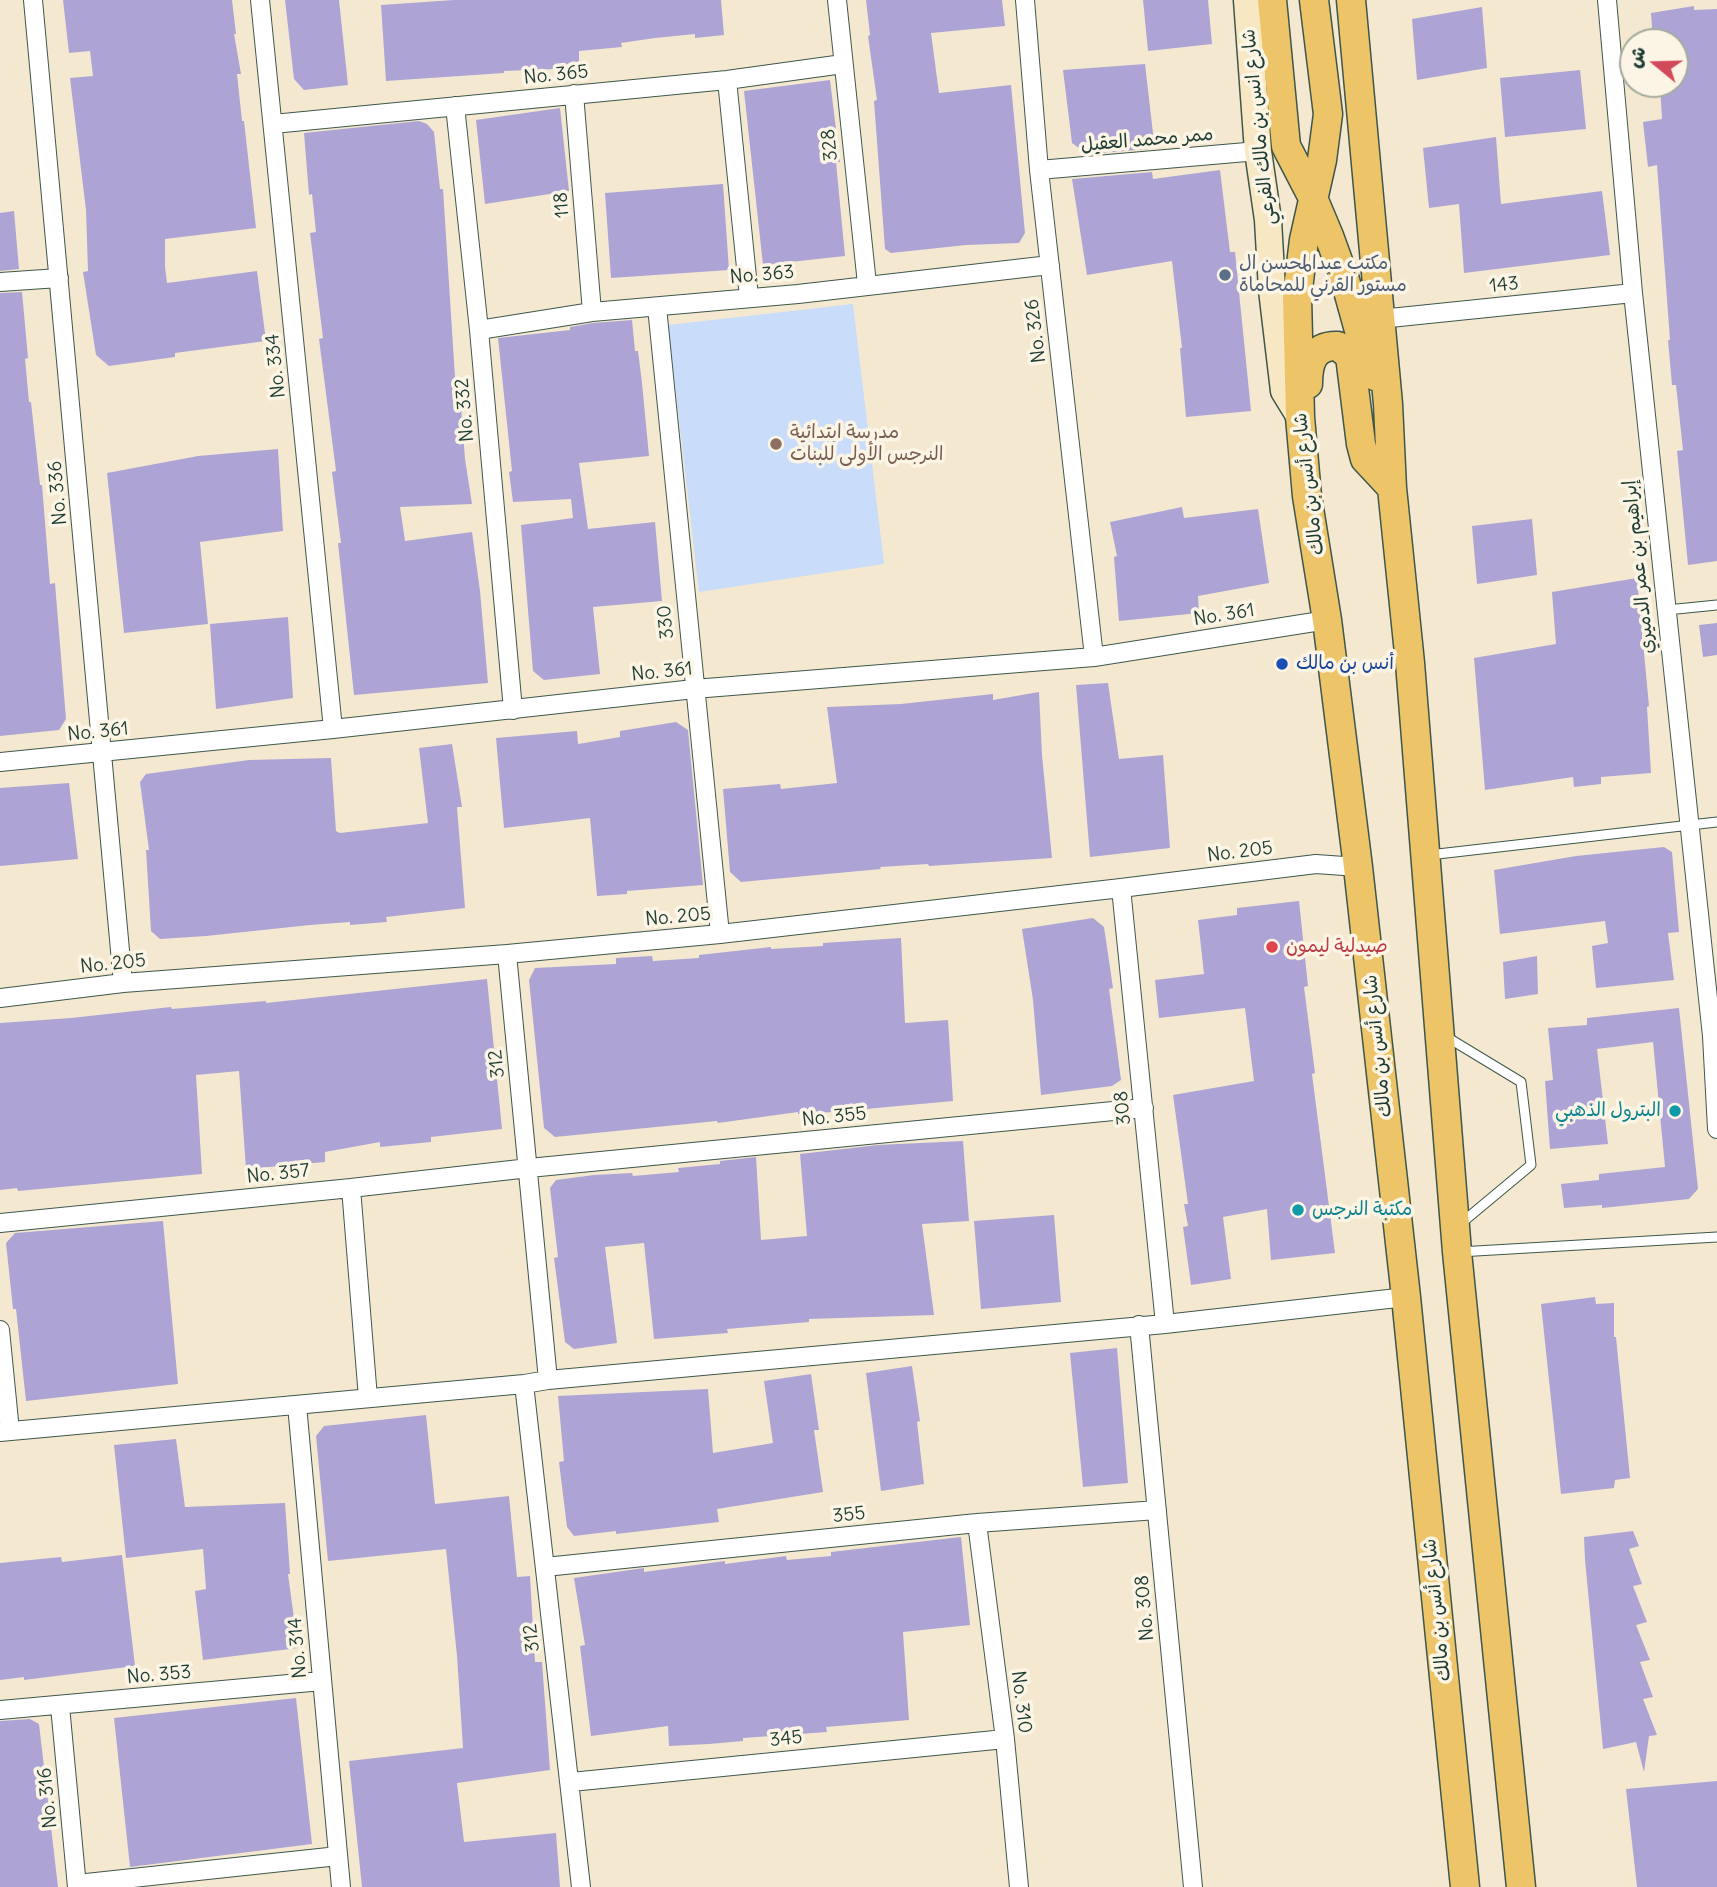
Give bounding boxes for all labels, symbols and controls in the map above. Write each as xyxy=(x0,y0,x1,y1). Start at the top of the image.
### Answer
street label: شارع انس بن مالك الفرعي xyxy=(1237,28,1281,226)
north arrow xyxy=(1619,28,1689,98)
text: ش xyxy=(1621,43,1651,71)
street label: No. 365 xyxy=(523,60,589,90)
street label: ممر محمد العقيل xyxy=(1080,123,1214,157)
street label: 328 xyxy=(817,128,843,162)
street label: 118 xyxy=(550,191,574,219)
place label: مكتب عبدالمحسن ال مستور القرني للمحاماة xyxy=(1239,253,1407,297)
street label: No. 363 xyxy=(729,261,795,289)
marker: مكتب عبدالمحسن ال مستور القرني للمحاماة xyxy=(1217,267,1233,283)
street label: 143 xyxy=(1488,272,1520,298)
street label: No. 326 xyxy=(1021,298,1051,364)
street label: No. 334 xyxy=(261,333,291,399)
street label: No. 332 xyxy=(451,377,479,443)
street label: شارع أنس بن مالك xyxy=(1289,411,1329,557)
place label: مدرسة ابتدائية النرجس الأولى للبنات xyxy=(790,422,944,466)
marker: مدرسة ابتدائية النرجس الأولى للبنات xyxy=(768,436,784,452)
street label: No. 336 xyxy=(44,460,72,526)
street label: إبراهيم بن عمر الدميري xyxy=(1619,479,1659,655)
street label: No. 361 xyxy=(1192,599,1256,631)
street label: 330 xyxy=(653,604,679,640)
place label: أنس بن مالك xyxy=(1296,653,1394,675)
marker: أنس بن مالك xyxy=(1274,656,1290,672)
street label: No. 361 xyxy=(630,657,694,687)
street label: No. 361 xyxy=(66,717,130,747)
street label: No. 205 xyxy=(1206,837,1274,867)
street label: No. 205 xyxy=(644,903,712,931)
place label: صيدلية ليمون xyxy=(1286,936,1388,958)
marker: صيدلية ليمون xyxy=(1264,939,1280,955)
street label: No. 205 xyxy=(79,949,147,979)
street label: شارع أنس بن مالك xyxy=(1359,973,1397,1119)
street label: 312 xyxy=(484,1049,510,1079)
street label: 308 xyxy=(1110,1090,1136,1126)
place label: البترول الذهبي xyxy=(1555,1100,1661,1122)
street label: No. 355 xyxy=(801,1102,867,1132)
marker: البترول الذهبي xyxy=(1667,1103,1683,1119)
street label: No. 357 xyxy=(245,1159,311,1189)
place label: مكتبة النرجس xyxy=(1312,1199,1412,1221)
marker: مكتبة النرجس xyxy=(1290,1202,1306,1218)
street label: 355 xyxy=(832,1502,866,1528)
street label: شارع أنس بن مالك xyxy=(1418,1537,1456,1683)
street label: No. 308 xyxy=(1131,1574,1159,1642)
street label: No. 314 xyxy=(284,1617,312,1679)
street label: 312 xyxy=(519,1622,545,1654)
street label: No. 353 xyxy=(126,1661,192,1689)
street label: No. 310 xyxy=(1006,1669,1036,1735)
street label: 345 xyxy=(769,1726,803,1752)
street label: No. 316 xyxy=(33,1766,63,1830)

